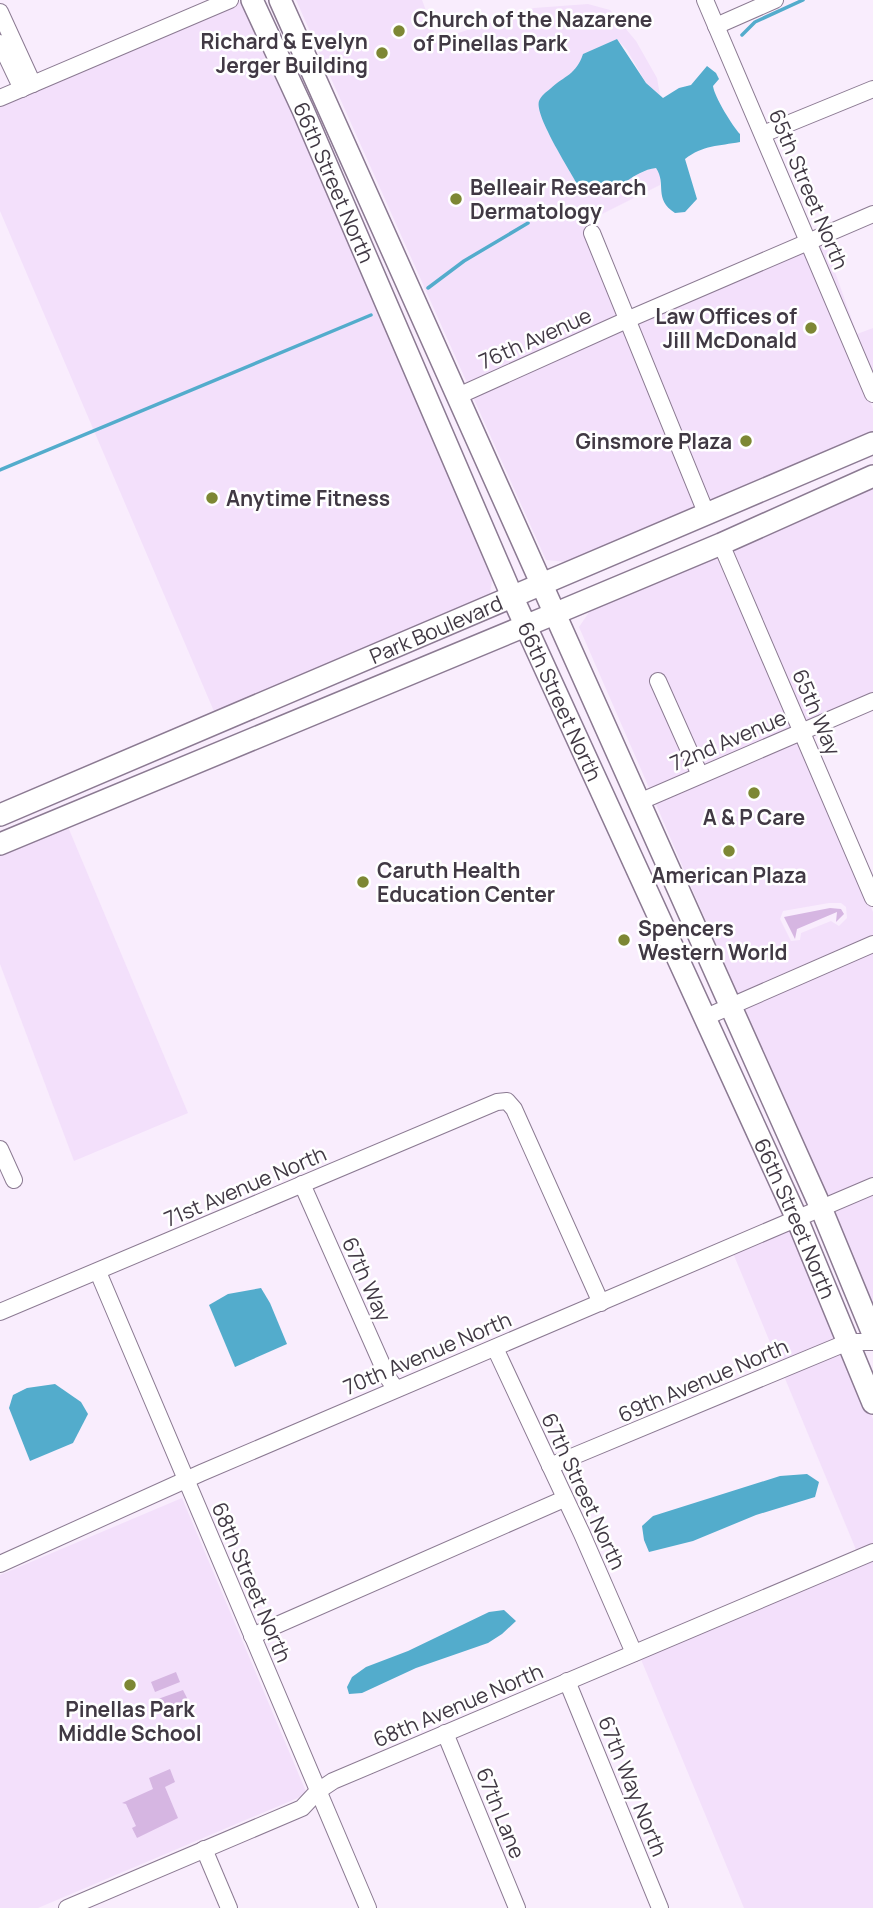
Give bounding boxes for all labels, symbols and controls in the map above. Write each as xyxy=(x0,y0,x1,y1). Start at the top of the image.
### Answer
place label: Church of the Nazarene of Pinellas Park xyxy=(413,5,653,57)
marker: Church of the Nazarene of Pinellas Park xyxy=(391,23,407,39)
place label: Richard & Evelyn Jerger Building xyxy=(200,27,368,79)
marker: Richard & Evelyn Jerger Building xyxy=(374,45,390,61)
street label: 66th Street North xyxy=(287,97,381,267)
street label: 65th Street North xyxy=(763,105,855,273)
place label: Belleair Research Dermatology xyxy=(470,173,646,225)
marker: Belleair Research Dermatology xyxy=(448,191,464,207)
street label: 76th Avenue xyxy=(474,301,596,375)
place label: Law Offices of Jill McDonald xyxy=(655,302,797,354)
marker: Law Offices of Jill McDonald xyxy=(803,320,819,336)
place label: Ginsmore Plaza xyxy=(575,427,732,455)
marker: Ginsmore Plaza xyxy=(738,433,754,449)
place label: Anytime Fitness xyxy=(226,484,390,512)
marker: Anytime Fitness xyxy=(204,490,220,506)
street label: Park Boulevard xyxy=(365,588,507,670)
street label: 66th Street North xyxy=(512,617,609,785)
street label: 65th Way xyxy=(786,665,848,759)
street label: 72nd Avenue xyxy=(666,703,790,777)
marker: A & P Care xyxy=(746,785,762,801)
place label: A & P Care xyxy=(703,803,805,831)
marker: American Plaza xyxy=(721,843,737,859)
place label: Caruth Health Education Center xyxy=(377,856,555,908)
place label: American Plaza xyxy=(651,861,807,889)
marker: Caruth Health Education Center xyxy=(355,874,371,890)
place label: Spencers Western World xyxy=(638,914,788,966)
marker: Spencers Western World xyxy=(616,932,632,948)
street label: 66th Street North xyxy=(748,1134,842,1303)
street label: 71st Avenue North xyxy=(160,1139,330,1233)
street label: 67th Way xyxy=(336,1232,398,1326)
street label: 70th Avenue North xyxy=(339,1305,515,1401)
street label: 69th Avenue North xyxy=(614,1332,792,1428)
street label: 67th Street North xyxy=(535,1408,633,1574)
street label: 68th Street North xyxy=(206,1498,298,1666)
street label: 68th Avenue North xyxy=(369,1657,547,1753)
marker: Pinellas Park Middle School xyxy=(122,1677,138,1693)
place label: Pinellas Park Middle School xyxy=(58,1695,202,1747)
street label: 67th Way North xyxy=(592,1712,674,1860)
street label: 67th Lane xyxy=(470,1763,532,1863)

